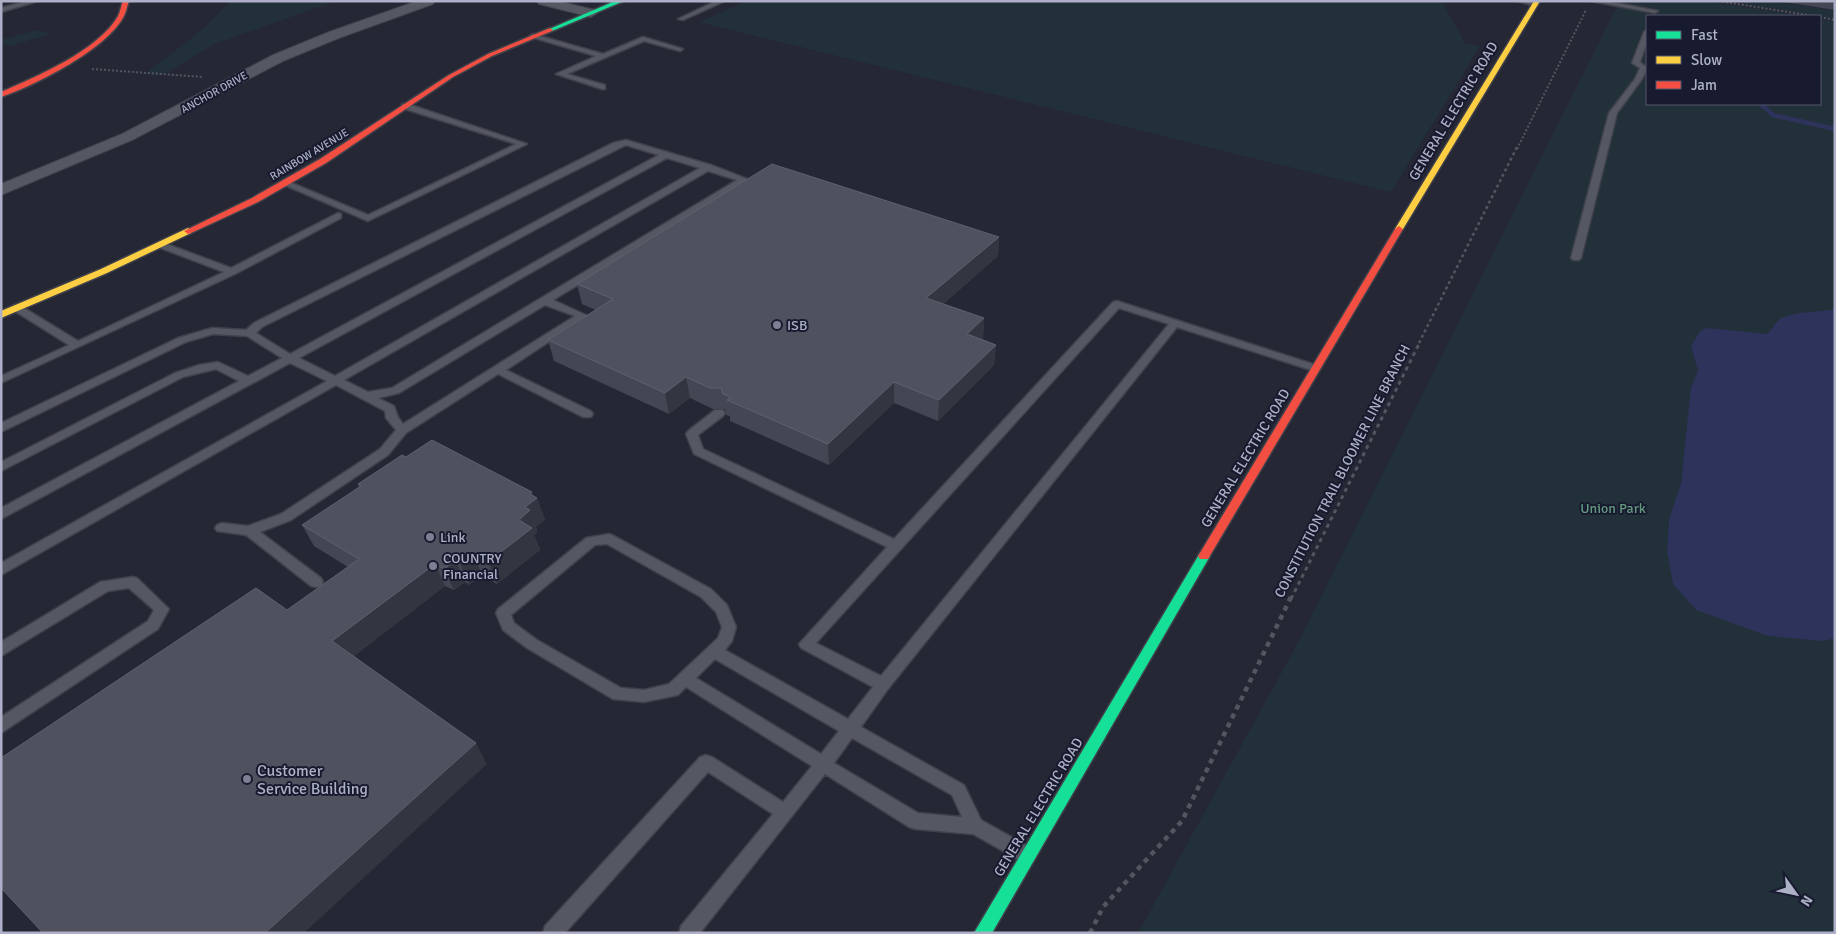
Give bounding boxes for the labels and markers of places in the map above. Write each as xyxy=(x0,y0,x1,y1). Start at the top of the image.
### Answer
place label: ISB xyxy=(787,317,807,334)
marker: ISB xyxy=(771,319,783,331)
place label: Link xyxy=(440,529,466,546)
marker: Link xyxy=(424,531,436,543)
place label: COUNTRY Financial xyxy=(443,550,501,583)
marker: COUNTRY Financial xyxy=(427,560,439,572)
place label: Customer Service Building xyxy=(257,761,368,799)
marker: Customer Service Building xyxy=(241,773,253,785)

